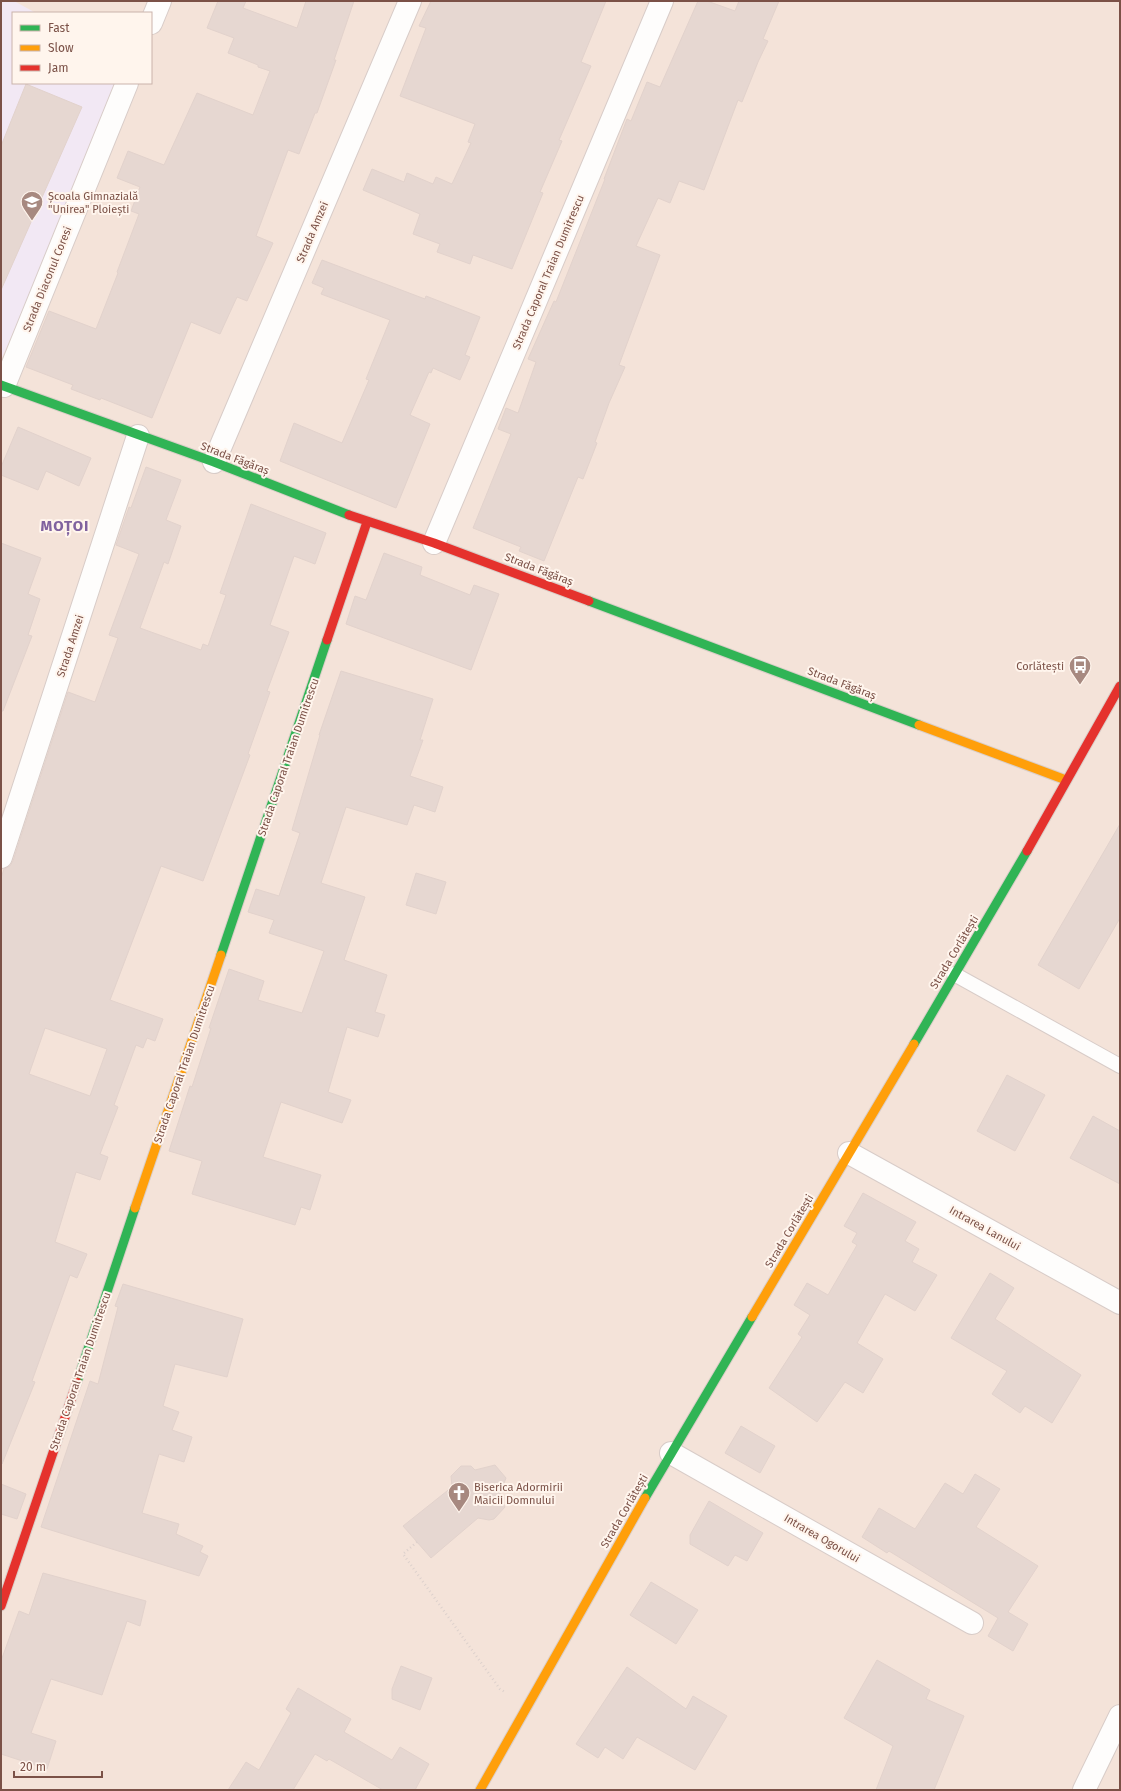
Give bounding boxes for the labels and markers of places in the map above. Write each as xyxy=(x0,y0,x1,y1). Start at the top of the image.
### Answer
school or university icon: Școala Gimnazială "Unirea" Ploiești xyxy=(19,189,45,222)
place label: Școala Gimnazială "Unirea" Ploiești xyxy=(48,190,138,216)
bus stop icon: Corlătești xyxy=(1067,653,1093,686)
place label: Corlătești xyxy=(1016,660,1064,673)
church icon: Biserica Adormirii Maicii Domnului xyxy=(446,1480,472,1513)
place label: Biserica Adormirii Maicii Domnului xyxy=(474,1481,563,1507)

